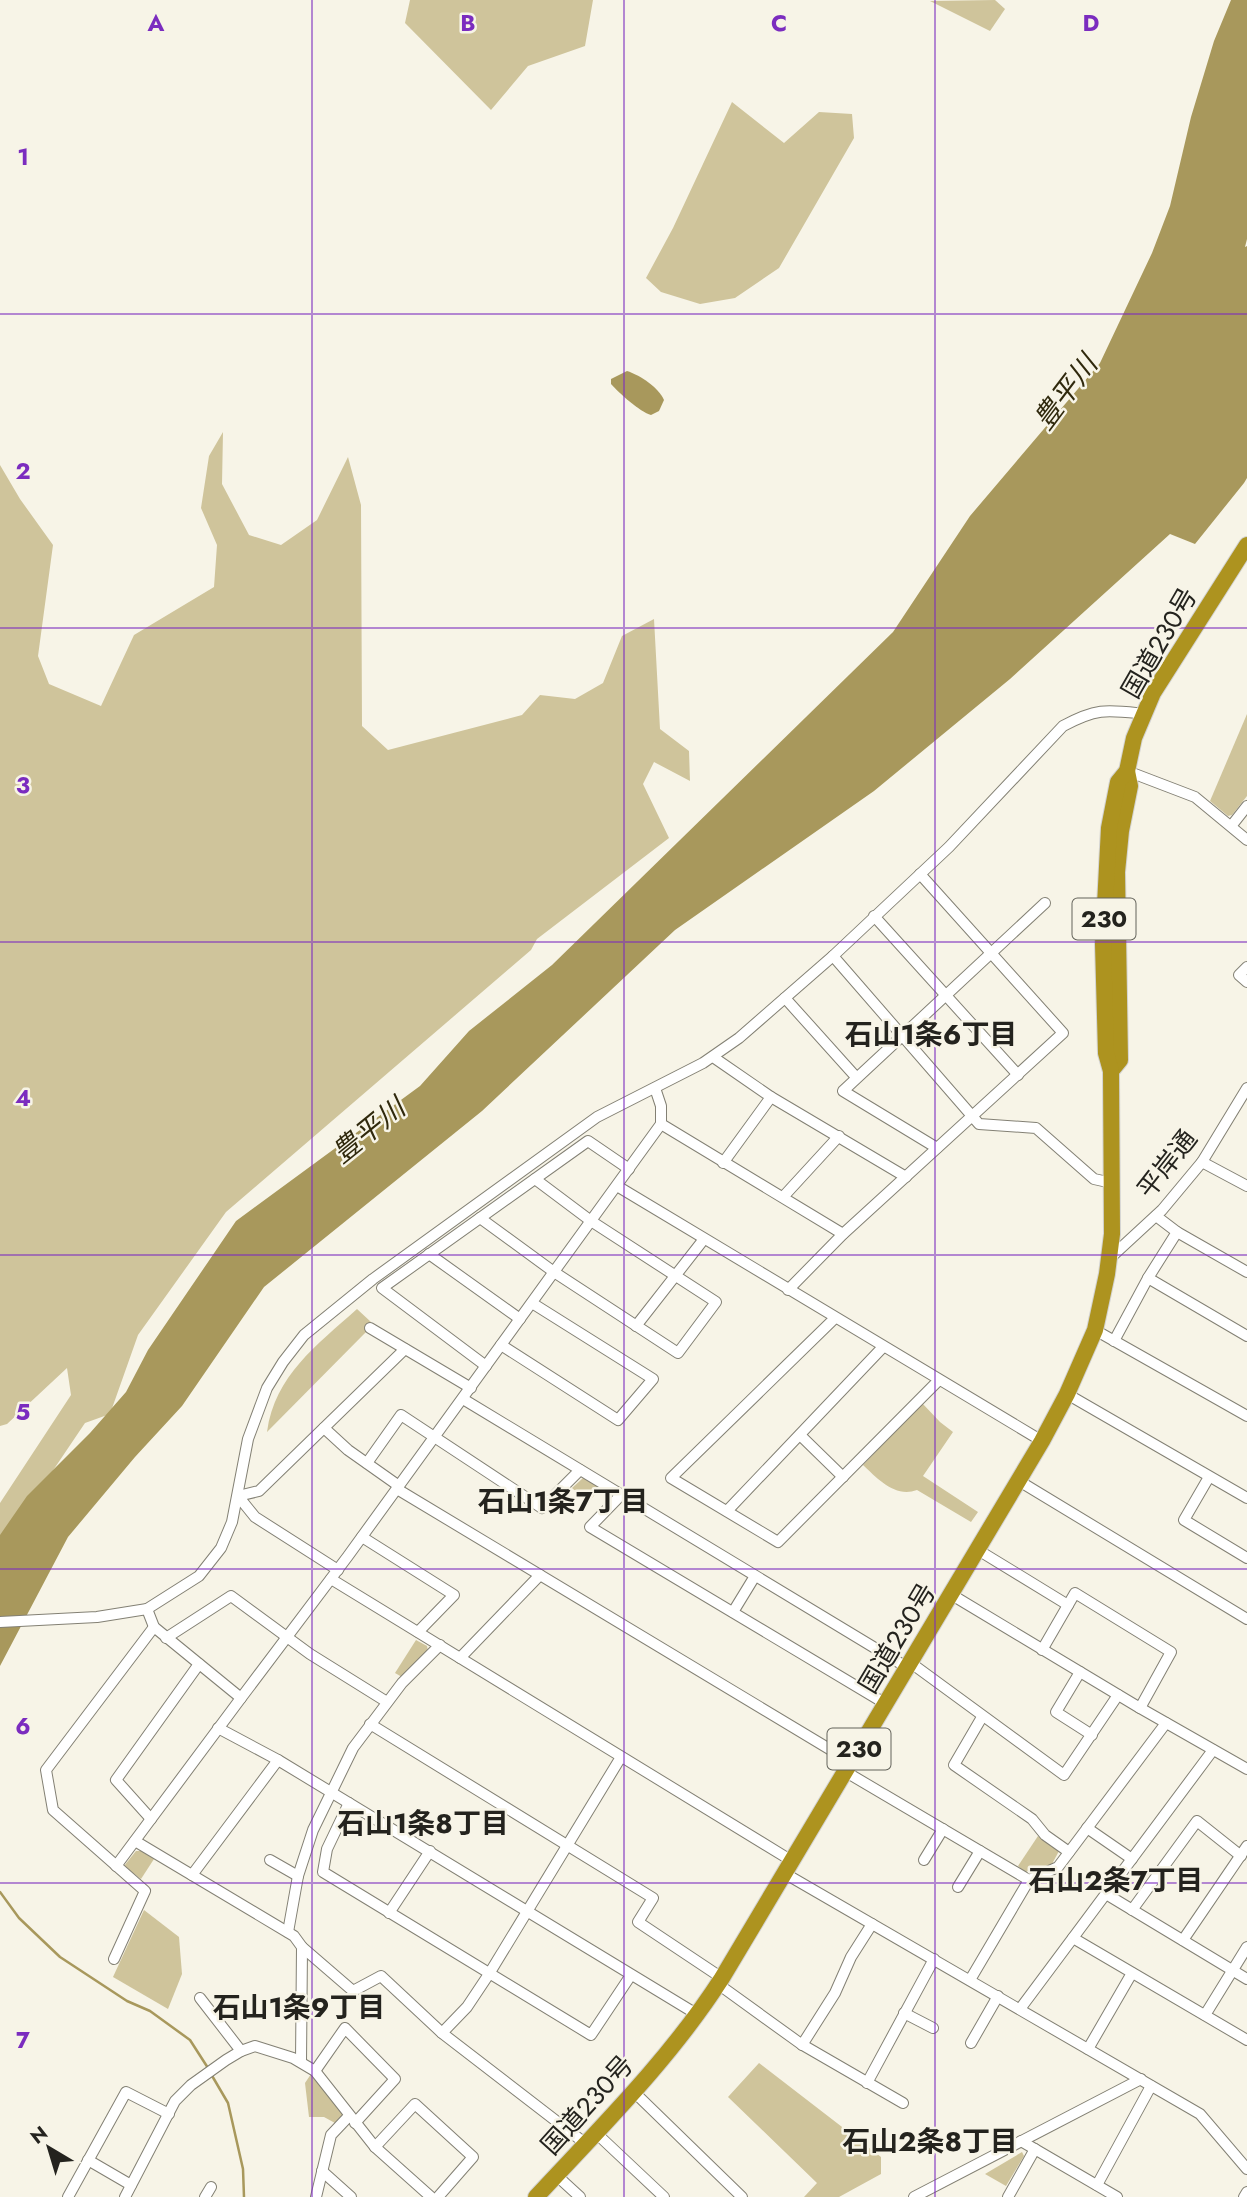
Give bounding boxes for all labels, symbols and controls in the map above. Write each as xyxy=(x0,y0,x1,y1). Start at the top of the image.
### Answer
text: A xyxy=(147,6,165,40)
text: B xyxy=(460,6,476,40)
text: C xyxy=(771,6,787,40)
text: D xyxy=(1083,6,1100,40)
text: 1 xyxy=(17,140,29,174)
water label: 豊平川 xyxy=(1024,344,1109,438)
text: 2 xyxy=(15,454,31,488)
street label: 国道230号 xyxy=(1112,580,1206,706)
text: 3 xyxy=(16,768,30,802)
road number: 230 xyxy=(1072,898,1136,939)
district label: 石山1条6丁目 xyxy=(845,1014,1018,1055)
text: 4 xyxy=(15,1081,31,1115)
water label: 豊平川 xyxy=(323,1086,416,1173)
street label: 平岸通 xyxy=(1128,1122,1206,1206)
text: 5 xyxy=(16,1395,30,1429)
district label: 石山1条7丁目 xyxy=(477,1481,649,1522)
street label: 国道230号 xyxy=(849,1576,945,1700)
text: 6 xyxy=(15,1709,31,1743)
road number: 230 xyxy=(828,1728,890,1770)
district label: 石山1条8丁目 xyxy=(337,1803,509,1844)
district label: 石山2条7丁目 xyxy=(1028,1860,1204,1901)
district label: 石山1条9丁目 xyxy=(213,1987,386,2028)
text: 7 xyxy=(16,2023,30,2057)
street label: 国道230号 xyxy=(532,2047,642,2163)
north arrow xyxy=(14,2113,84,2183)
text: N xyxy=(25,2120,53,2150)
district label: 石山2条8丁目 xyxy=(842,2121,1018,2162)

